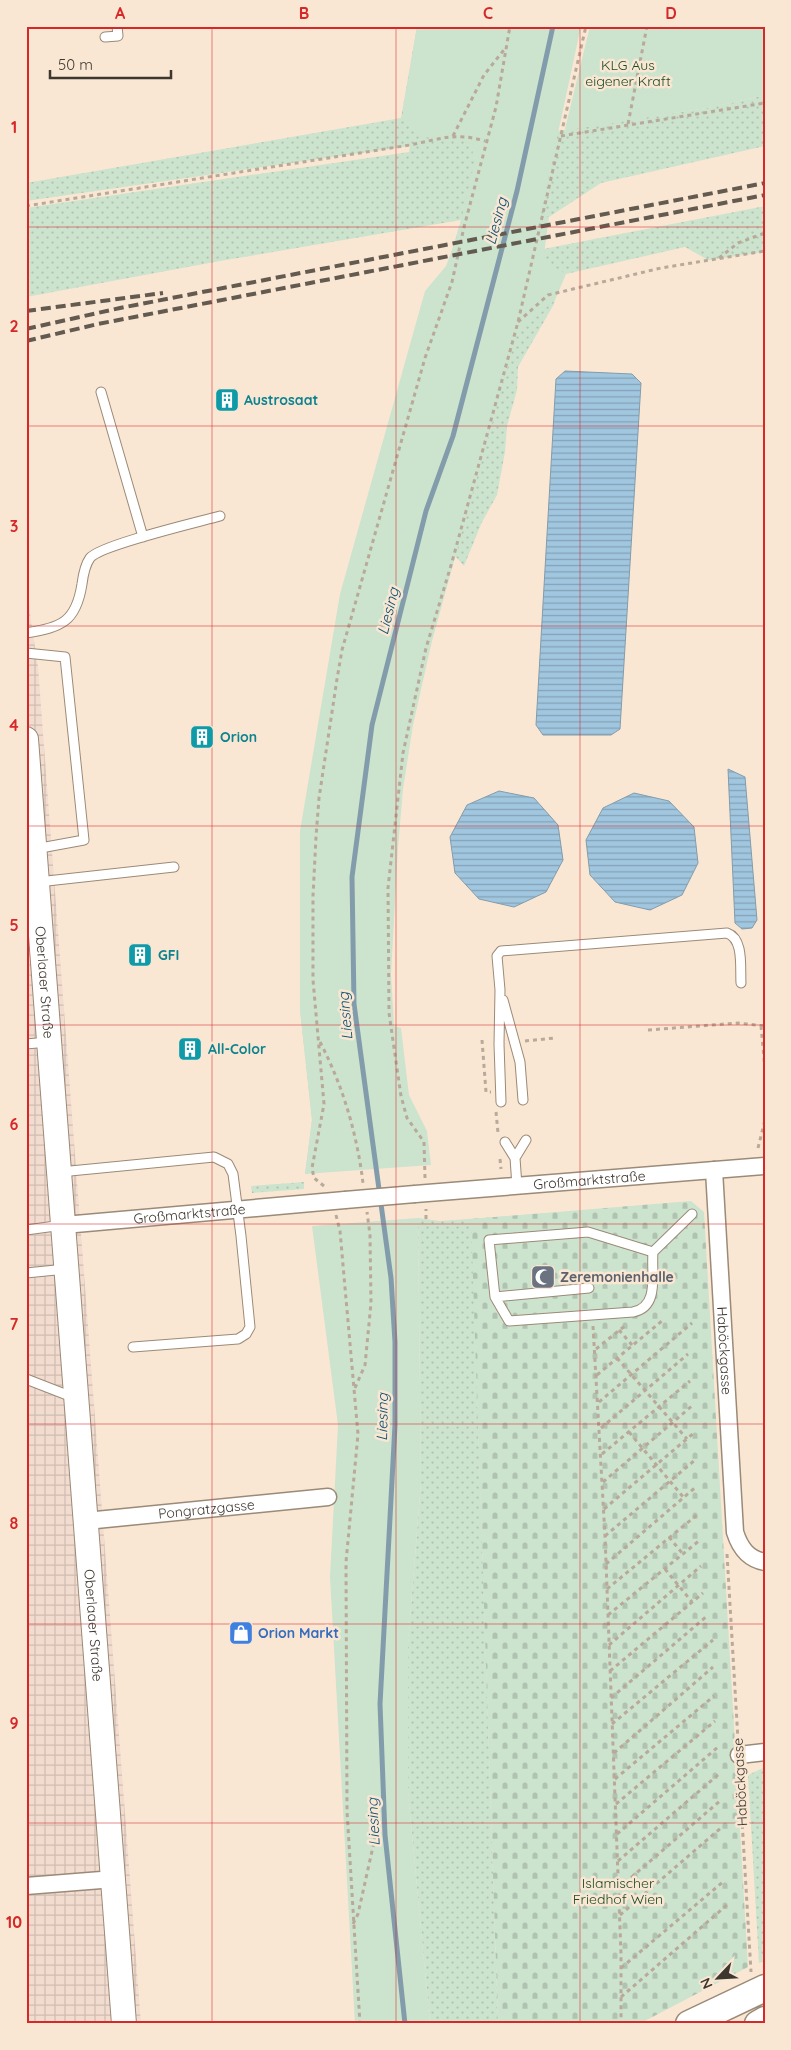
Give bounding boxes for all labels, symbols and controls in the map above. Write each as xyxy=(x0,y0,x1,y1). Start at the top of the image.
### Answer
text: A xyxy=(115,3,126,23)
text: B xyxy=(299,3,309,23)
text: C xyxy=(483,3,493,23)
text: D xyxy=(665,3,677,23)
scale bar xyxy=(50,48,171,80)
text: 50 m xyxy=(58,55,93,74)
park label: KLG Aus eigener Kraft xyxy=(585,56,671,90)
text: 1 xyxy=(11,117,17,137)
water label: Liesing xyxy=(481,194,512,247)
text: 2 xyxy=(9,316,19,336)
building icon: Austrosaat xyxy=(214,387,240,413)
place label: Austrosaat xyxy=(244,391,319,409)
text: 3 xyxy=(10,516,18,536)
water label: Liesing xyxy=(373,584,403,637)
text: 4 xyxy=(9,715,19,735)
building icon: Orion xyxy=(189,724,215,750)
place label: Orion xyxy=(220,728,257,746)
text: 5 xyxy=(9,915,19,935)
street label: Oberlaaer Straße xyxy=(31,925,58,1039)
building icon: GFI xyxy=(127,942,153,968)
place label: GFI xyxy=(158,946,179,964)
water label: Liesing xyxy=(333,990,357,1041)
building icon: All-Color xyxy=(177,1036,203,1062)
place label: All-Color xyxy=(208,1040,266,1058)
text: 6 xyxy=(10,1114,19,1134)
street label: Großmarktstraße xyxy=(533,1167,646,1193)
street label: Großmarktstraße xyxy=(133,1200,246,1228)
mosque icon: Zeremonienhalle xyxy=(530,1264,556,1290)
place label: Zeremonienhalle xyxy=(560,1268,674,1286)
street label: Haböckgasse xyxy=(713,1306,736,1395)
text: 7 xyxy=(10,1314,19,1334)
water label: Liesing xyxy=(372,1391,392,1441)
street label: Pongratzgasse xyxy=(157,1495,256,1523)
text: 8 xyxy=(10,1513,19,1533)
street label: Oberlaaer Straße xyxy=(80,1569,107,1682)
shop icon: Orion Markt xyxy=(228,1620,254,1646)
place label: Orion Markt xyxy=(258,1624,339,1642)
text: 9 xyxy=(9,1713,19,1733)
street label: Haböckgasse xyxy=(729,1737,751,1827)
water label: Liesing xyxy=(362,1796,384,1846)
park label: Islamischer Friedhof Wien xyxy=(573,1874,663,1908)
text: 10 xyxy=(6,1912,22,1932)
north arrow xyxy=(694,1952,744,2002)
text: N xyxy=(696,1975,717,1992)

